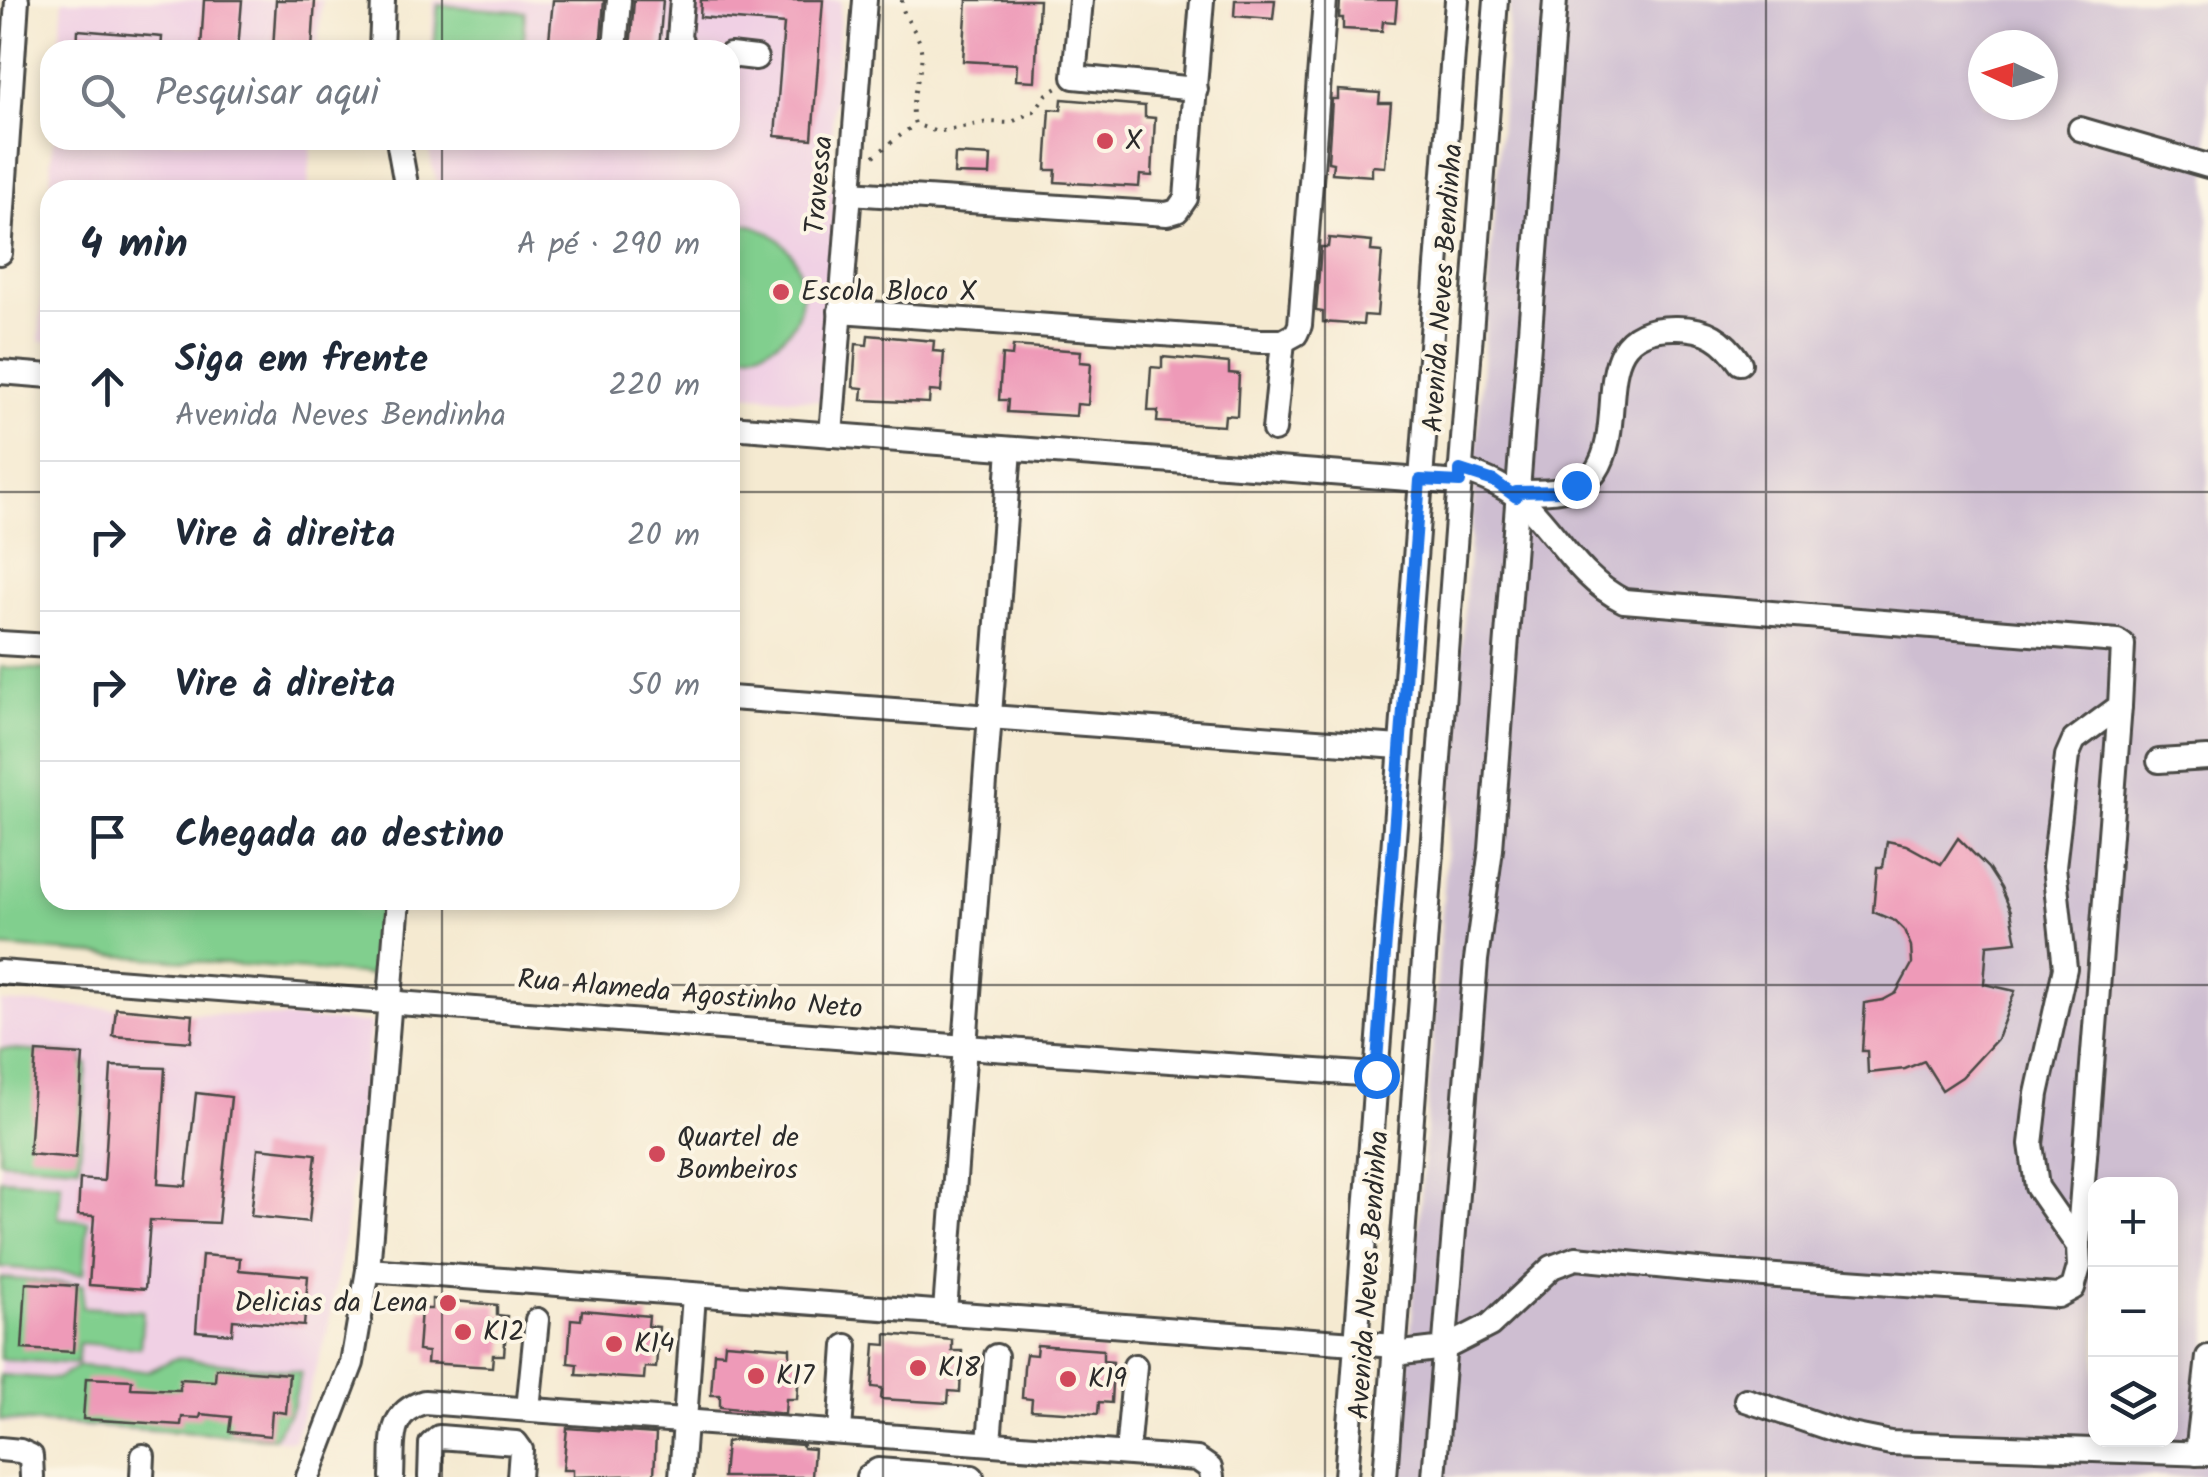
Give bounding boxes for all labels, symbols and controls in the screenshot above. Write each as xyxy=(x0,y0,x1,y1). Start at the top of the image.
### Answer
north arrow xyxy=(1968,30,2058,120)
search box xyxy=(40,40,740,150)
text: Pesquisar aqui xyxy=(155,65,379,125)
icon: search xyxy=(75,68,130,123)
place label: X xyxy=(1125,119,1143,164)
marker: X xyxy=(1094,130,1116,152)
street label: Travessa xyxy=(793,134,847,236)
street label: Avenida Neves Bendinha xyxy=(1411,142,1477,434)
text: 4 min xyxy=(80,212,188,279)
text: A pé · 290 m xyxy=(517,220,700,271)
place label: Escola Bloco X xyxy=(801,270,977,315)
marker: Escola Bloco X xyxy=(770,281,792,303)
text: Siga em frente xyxy=(175,331,428,391)
icon: ahead xyxy=(80,359,135,414)
text: 220 m xyxy=(609,361,700,412)
text: Avenida Neves Bendinha xyxy=(175,391,506,442)
route end xyxy=(1554,463,1600,509)
text: Vire à direita xyxy=(175,506,395,566)
icon: right xyxy=(80,509,135,564)
text: 20 m xyxy=(627,511,700,562)
text: Vire à direita xyxy=(175,656,395,716)
icon: right xyxy=(80,659,135,714)
text: 50 m xyxy=(629,661,700,712)
text: Chegada ao destino xyxy=(175,806,504,866)
icon: arrive xyxy=(80,809,135,864)
street label: Rua Alameda Agostinho Neto xyxy=(516,958,864,1032)
route start xyxy=(1354,1053,1400,1099)
place label: Quartel de Bombeiros xyxy=(677,1116,799,1193)
street label: Avenida Neves Bendinha xyxy=(1337,1129,1403,1421)
marker: Quartel de Bombeiros xyxy=(646,1143,668,1165)
map controls xyxy=(2088,1177,2178,1447)
button: + xyxy=(2088,1177,2178,1267)
button: − xyxy=(2088,1267,2178,1357)
place label: Delicias da Lena xyxy=(234,1281,428,1326)
marker: Delicias da Lena xyxy=(437,1292,459,1314)
place label: K12 xyxy=(483,1310,525,1355)
marker: K12 xyxy=(452,1321,474,1343)
place label: K14 xyxy=(634,1322,675,1367)
marker: K14 xyxy=(603,1333,625,1355)
place label: K18 xyxy=(938,1346,980,1391)
place label: K17 xyxy=(776,1354,815,1399)
marker: K18 xyxy=(907,1357,929,1379)
place label: K19 xyxy=(1088,1357,1127,1402)
button: layers xyxy=(2088,1357,2178,1447)
marker: K17 xyxy=(745,1365,767,1387)
marker: K19 xyxy=(1057,1368,1079,1390)

